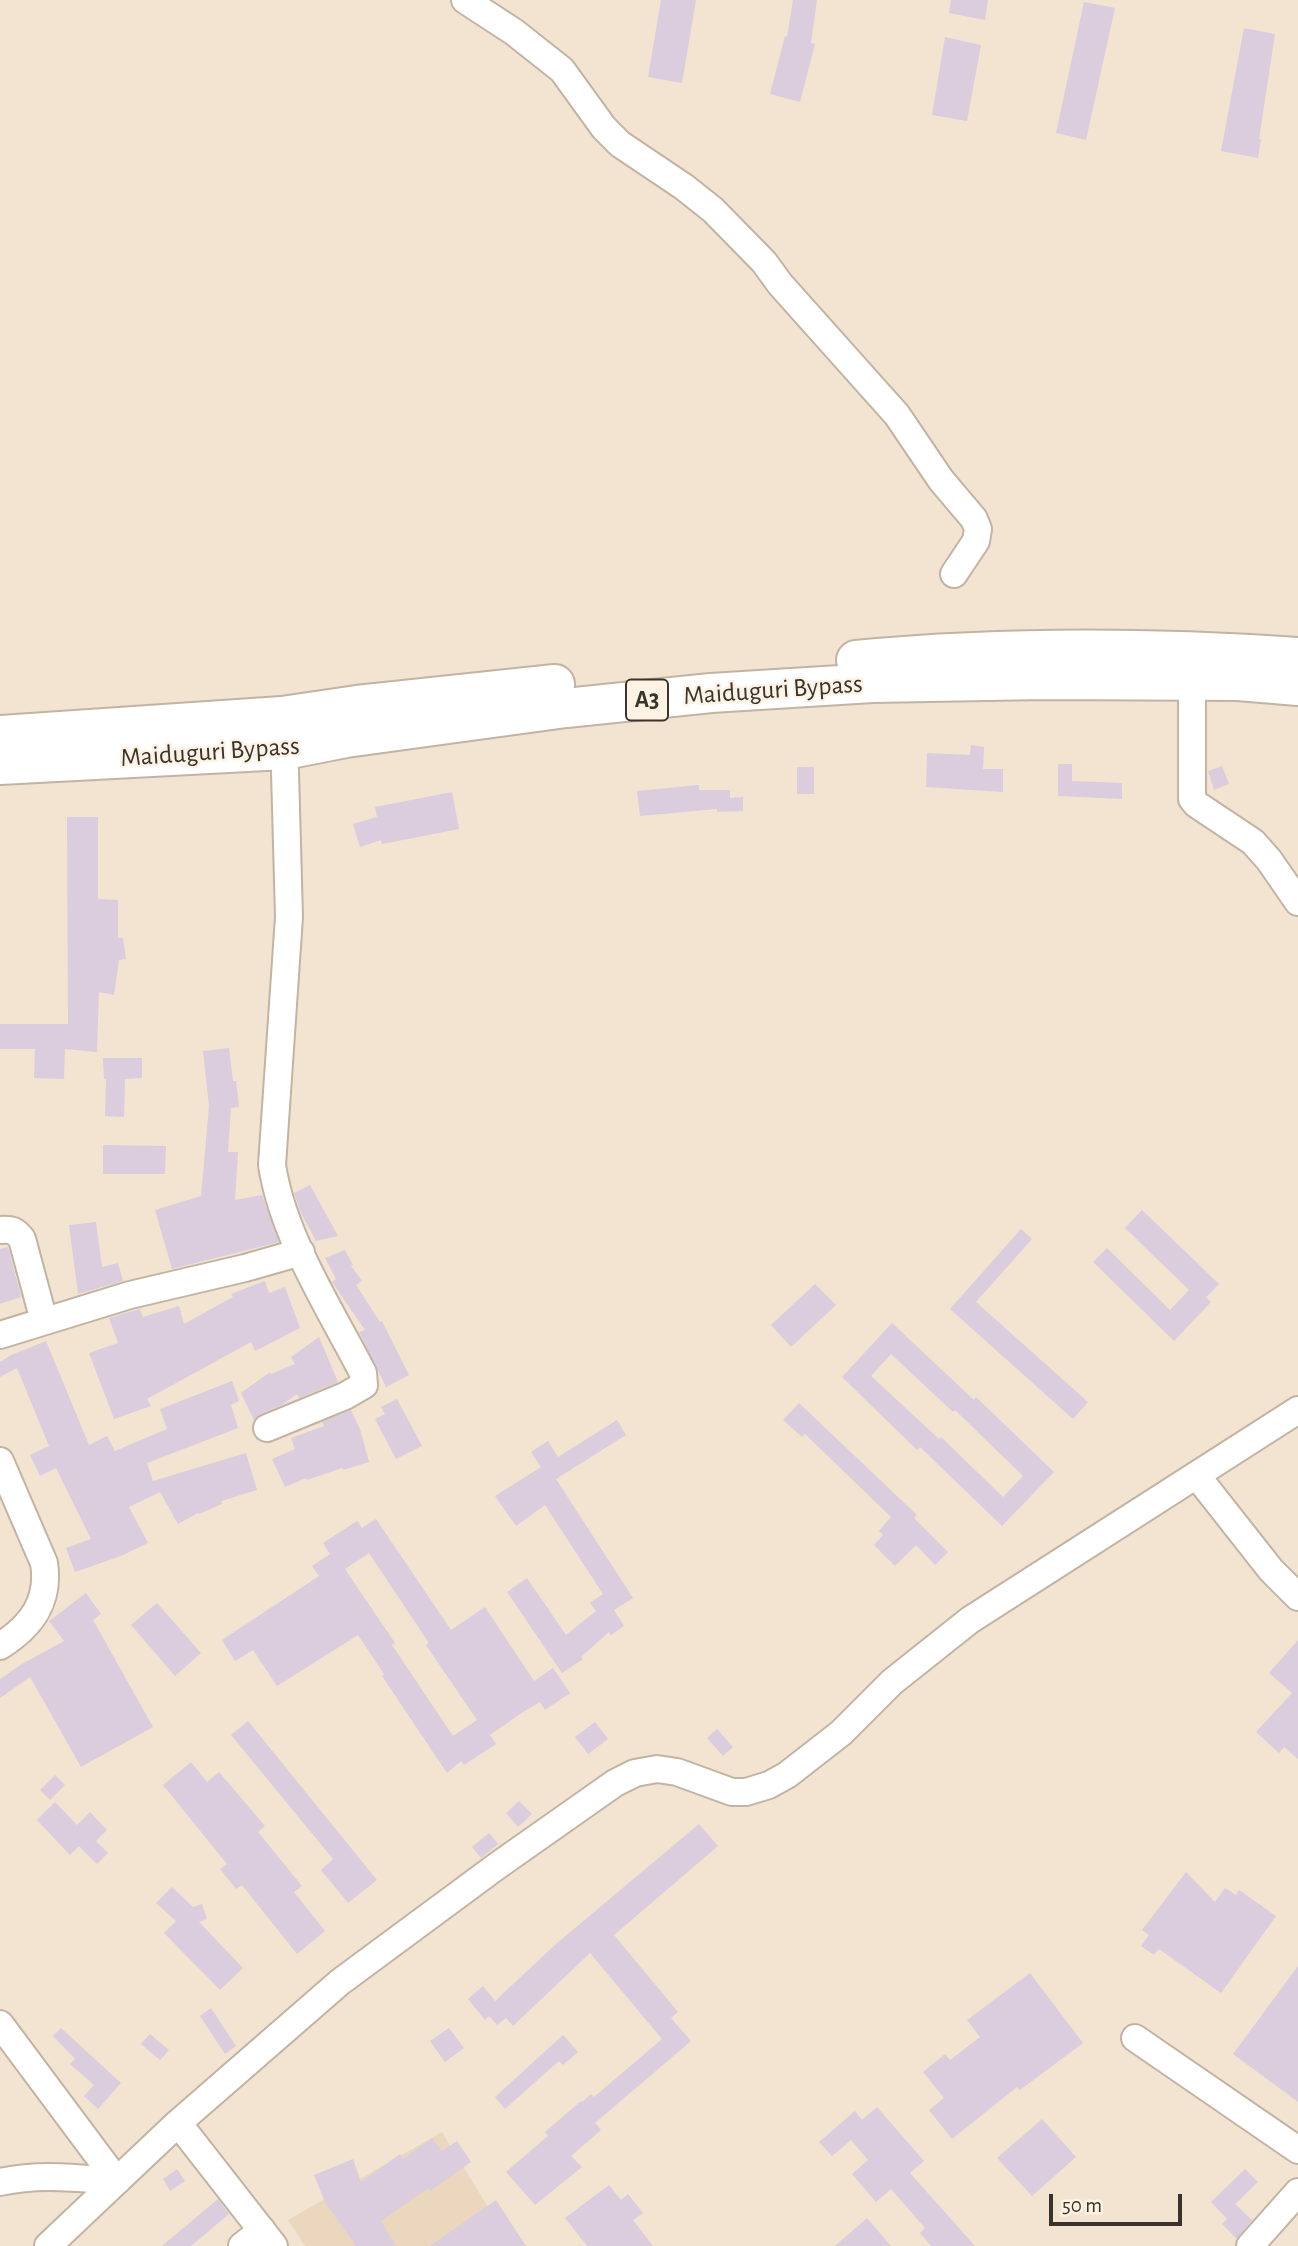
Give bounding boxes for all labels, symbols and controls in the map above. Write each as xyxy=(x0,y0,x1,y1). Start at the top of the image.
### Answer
street label: Maiduguri Bypass xyxy=(682,668,864,712)
road number: A3 xyxy=(626,680,668,720)
street label: Maiduguri Bypass xyxy=(119,730,301,774)
scale bar xyxy=(1053,2180,1186,2224)
text: 50 m xyxy=(1062,2195,1102,2216)

